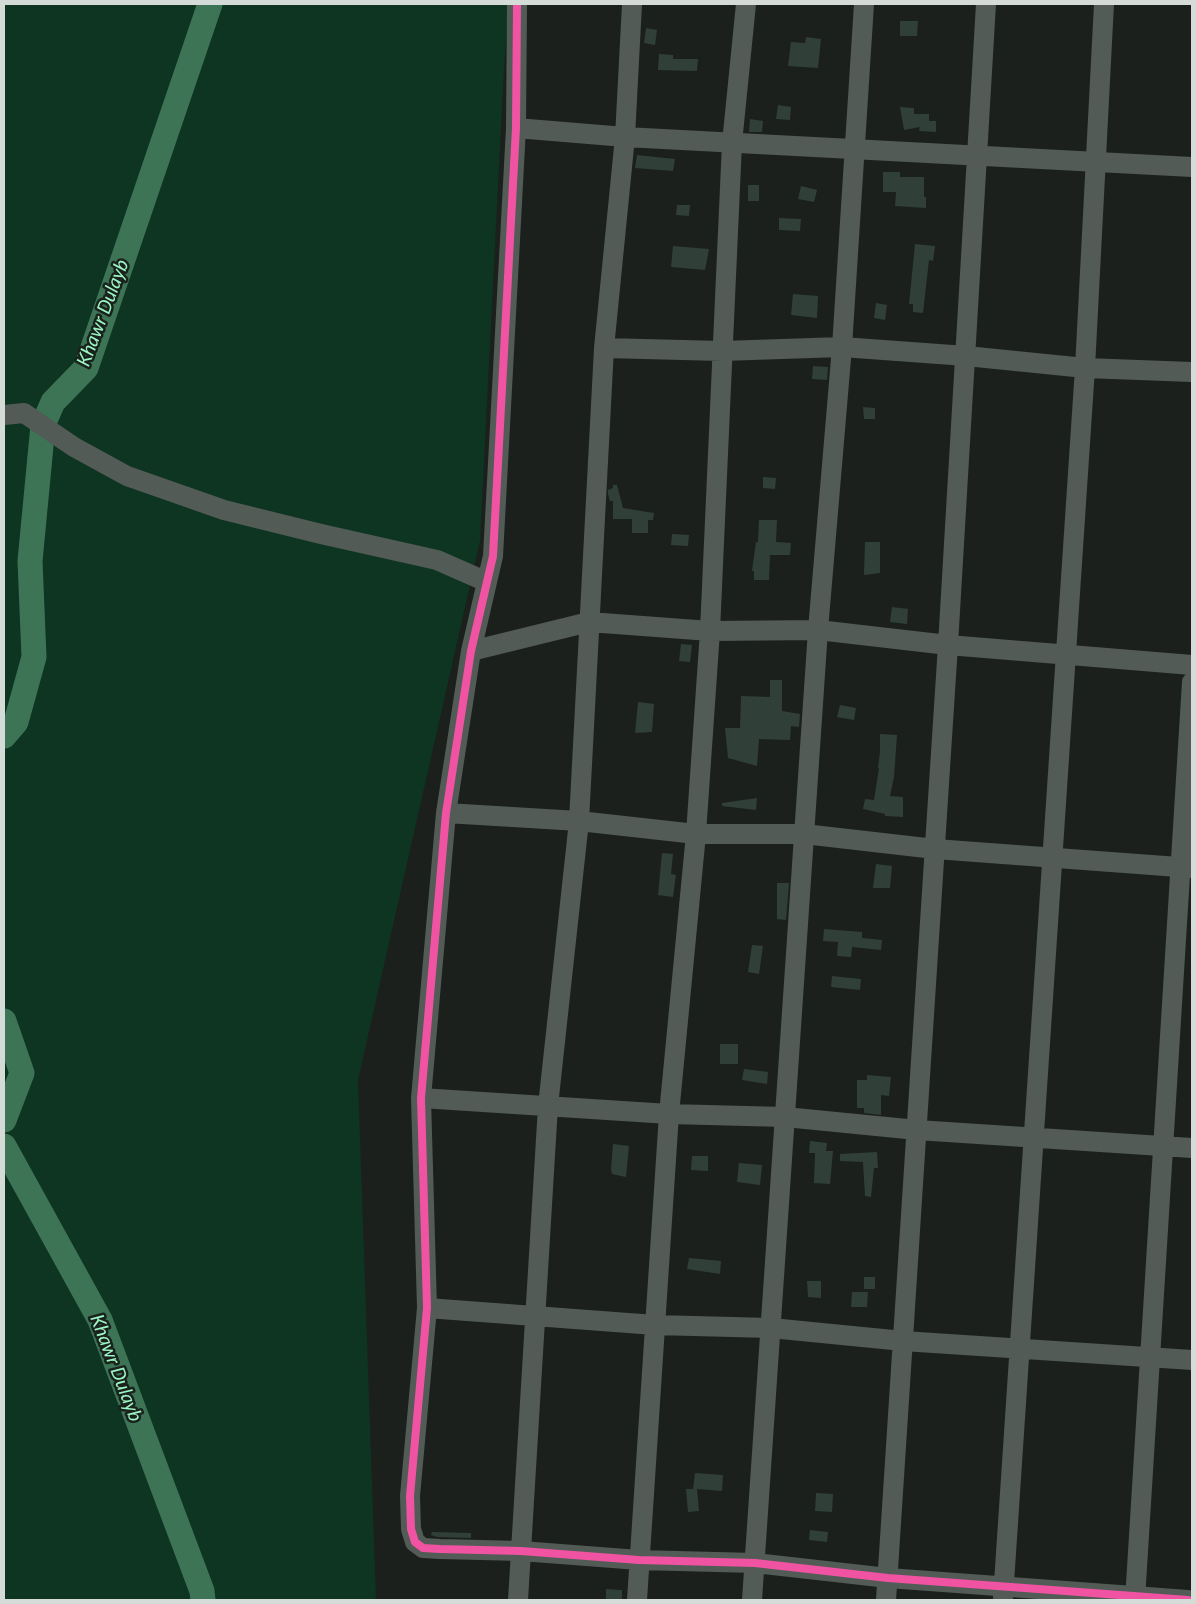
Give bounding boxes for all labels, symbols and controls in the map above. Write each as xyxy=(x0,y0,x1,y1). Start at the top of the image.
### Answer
water label: Khawr Dulayb xyxy=(72,256,134,370)
water label: Khawr Dulayb xyxy=(85,1311,147,1425)

